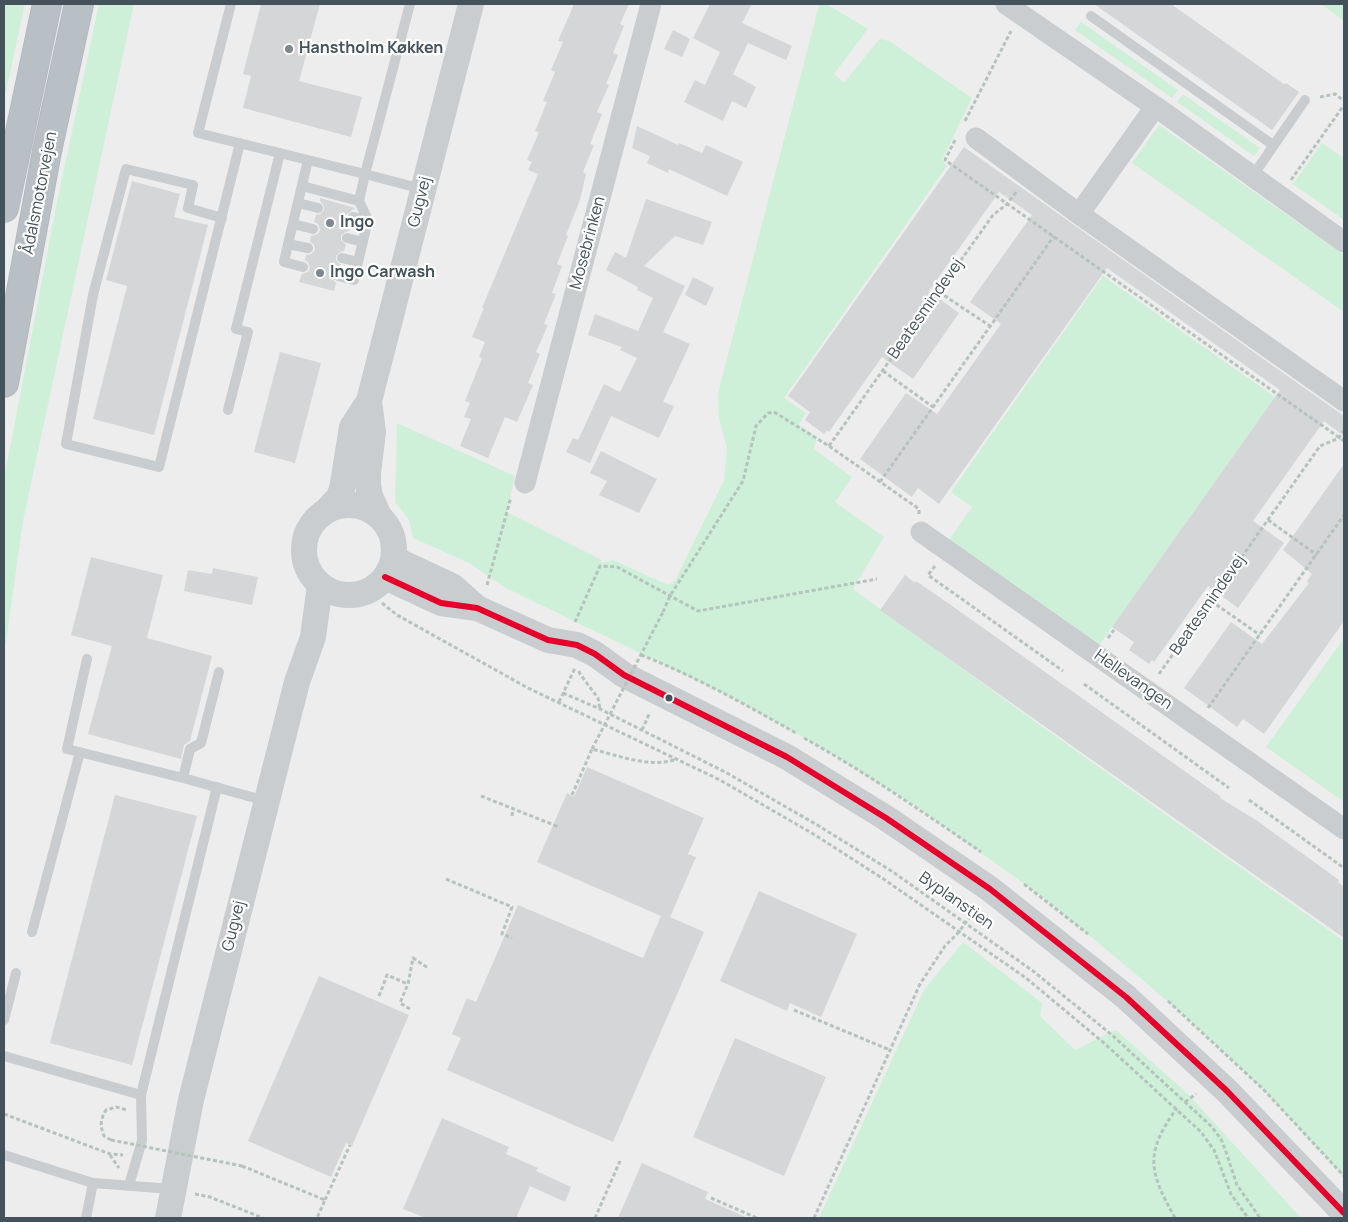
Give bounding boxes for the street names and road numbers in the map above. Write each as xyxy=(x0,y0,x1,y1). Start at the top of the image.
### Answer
street label: Ådalsmotorvejen xyxy=(19,130,61,256)
street label: Gugvej xyxy=(404,175,436,229)
street label: Mosebrinken xyxy=(566,194,610,292)
street label: Beatesmindevej xyxy=(884,255,968,363)
street label: Beatesmindevej xyxy=(1166,551,1250,659)
street label: Hellevangen xyxy=(1090,646,1176,714)
street label: Byplanstien xyxy=(915,868,997,934)
street label: Gugvej xyxy=(218,899,250,953)

